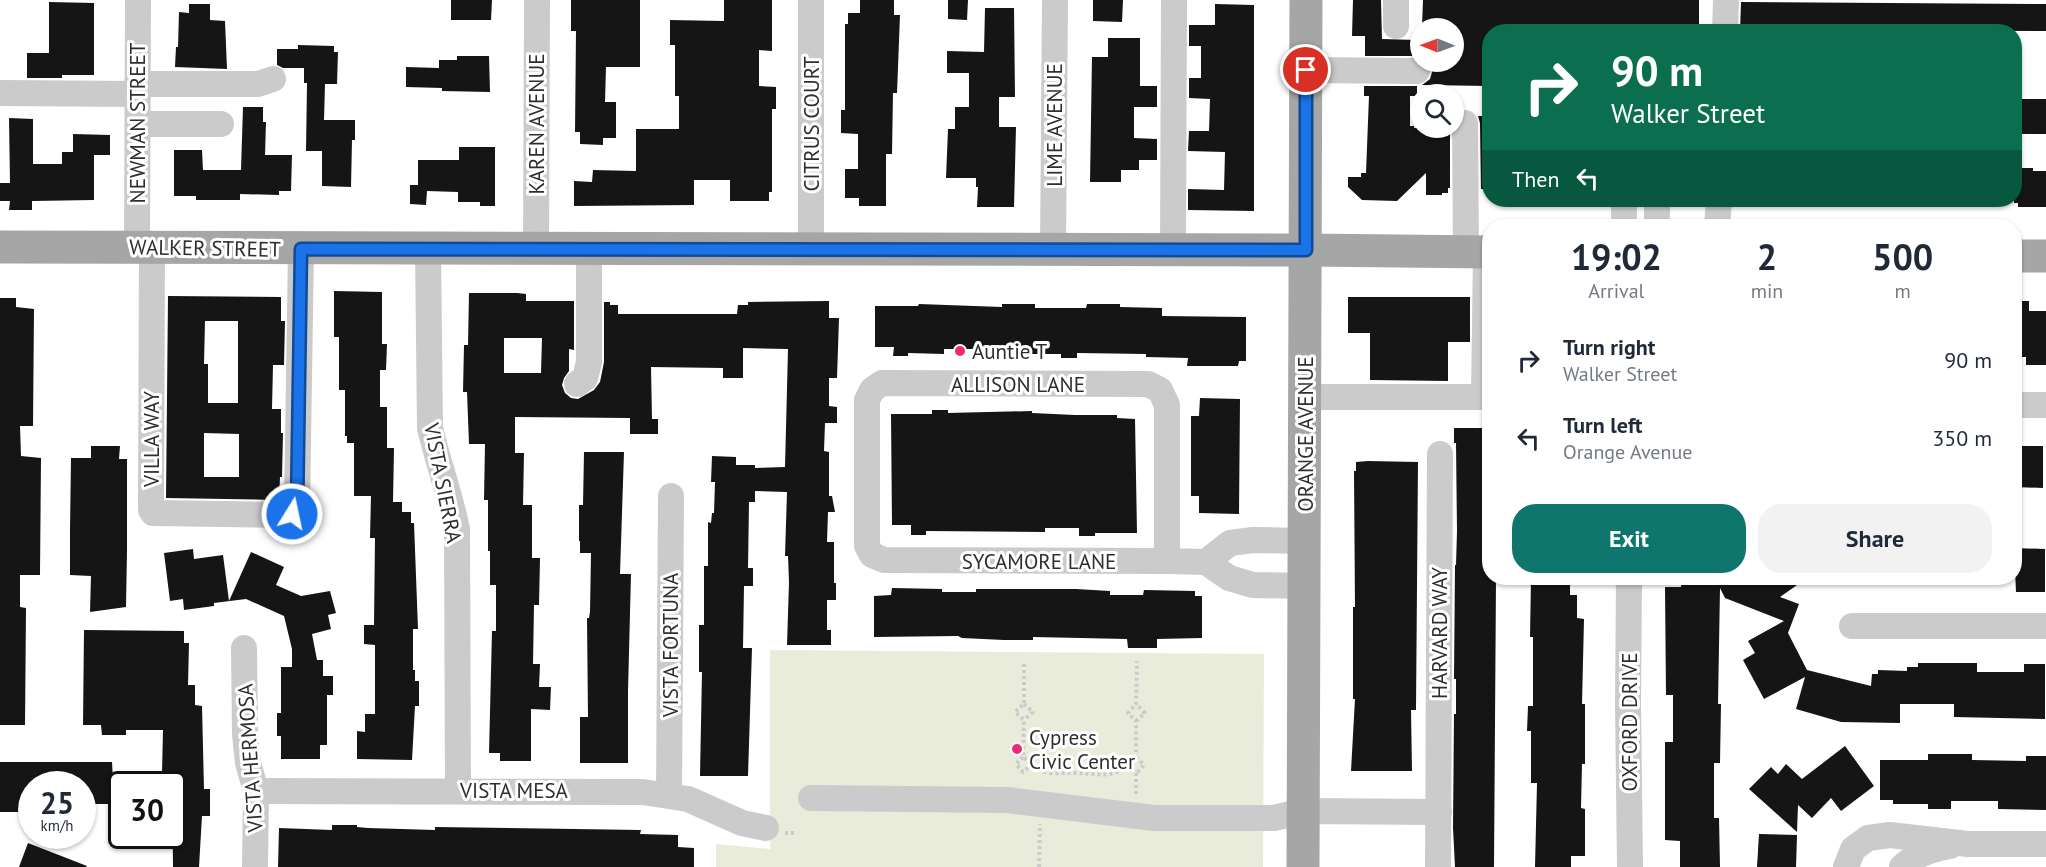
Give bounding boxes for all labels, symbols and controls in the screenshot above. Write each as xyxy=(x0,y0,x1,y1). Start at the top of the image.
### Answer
north arrow xyxy=(1410,18,1464,72)
map controls xyxy=(1410,18,1464,138)
street label: NEWMAN STREET xyxy=(124,42,151,203)
text: 90 m xyxy=(1611,43,1703,98)
pin xyxy=(1280,44,1331,95)
icon: right xyxy=(1512,48,1590,126)
icon: arrive xyxy=(1289,53,1322,86)
street label: KAREN AVENUE xyxy=(523,54,550,194)
street label: CITRUS COURT xyxy=(798,56,825,192)
street label: LIME AVENUE xyxy=(1041,63,1068,187)
button: search xyxy=(1410,84,1464,138)
text: Walker Street xyxy=(1611,96,1765,130)
icon: left xyxy=(1571,162,1604,195)
text: Then xyxy=(1512,165,1559,193)
street label: WALKER STREET xyxy=(129,233,281,263)
text: 19:02 xyxy=(1571,233,1662,280)
text: 2 xyxy=(1757,233,1777,280)
text: 500 xyxy=(1872,233,1933,280)
text: Arrival xyxy=(1588,278,1644,304)
text: min xyxy=(1751,278,1783,304)
text: m xyxy=(1895,278,1911,304)
text: Turn right xyxy=(1563,333,1655,361)
place label: Auntie T xyxy=(972,338,1047,365)
marker: Auntie T xyxy=(953,344,967,358)
icon: right xyxy=(1512,344,1545,377)
text: 90 m xyxy=(1944,346,1992,374)
street label: ORANGE AVENUE xyxy=(1292,356,1319,512)
text: Walker Street xyxy=(1563,361,1677,387)
street label: ALLISON LANE xyxy=(951,371,1085,398)
street label: VILLA WAY xyxy=(138,391,165,488)
text: Turn left xyxy=(1563,411,1643,439)
street label: VISTA SIERRA xyxy=(418,420,468,546)
icon: left xyxy=(1512,422,1545,455)
text: 350 m xyxy=(1932,424,1992,452)
text: Orange Avenue xyxy=(1563,439,1692,465)
position arrow xyxy=(260,482,324,546)
button: Exit xyxy=(1512,504,1746,573)
button: Share xyxy=(1758,504,1992,573)
street label: SYCAMORE LANE xyxy=(962,548,1116,575)
street label: HARVARD WAY xyxy=(1426,567,1453,699)
street label: VISTA FORTUNA xyxy=(657,572,684,718)
street label: OXFORD DRIVE xyxy=(1616,653,1643,791)
street label: VISTA HERMOSA xyxy=(231,682,269,834)
place label: Cypress Civic Center xyxy=(1029,724,1135,775)
marker: Cypress Civic Center xyxy=(1010,742,1024,756)
speed limit sign: 30 xyxy=(108,771,186,849)
street label: VISTA MESA xyxy=(459,777,569,804)
text: 25 xyxy=(40,783,74,822)
text: km/h xyxy=(41,816,73,835)

